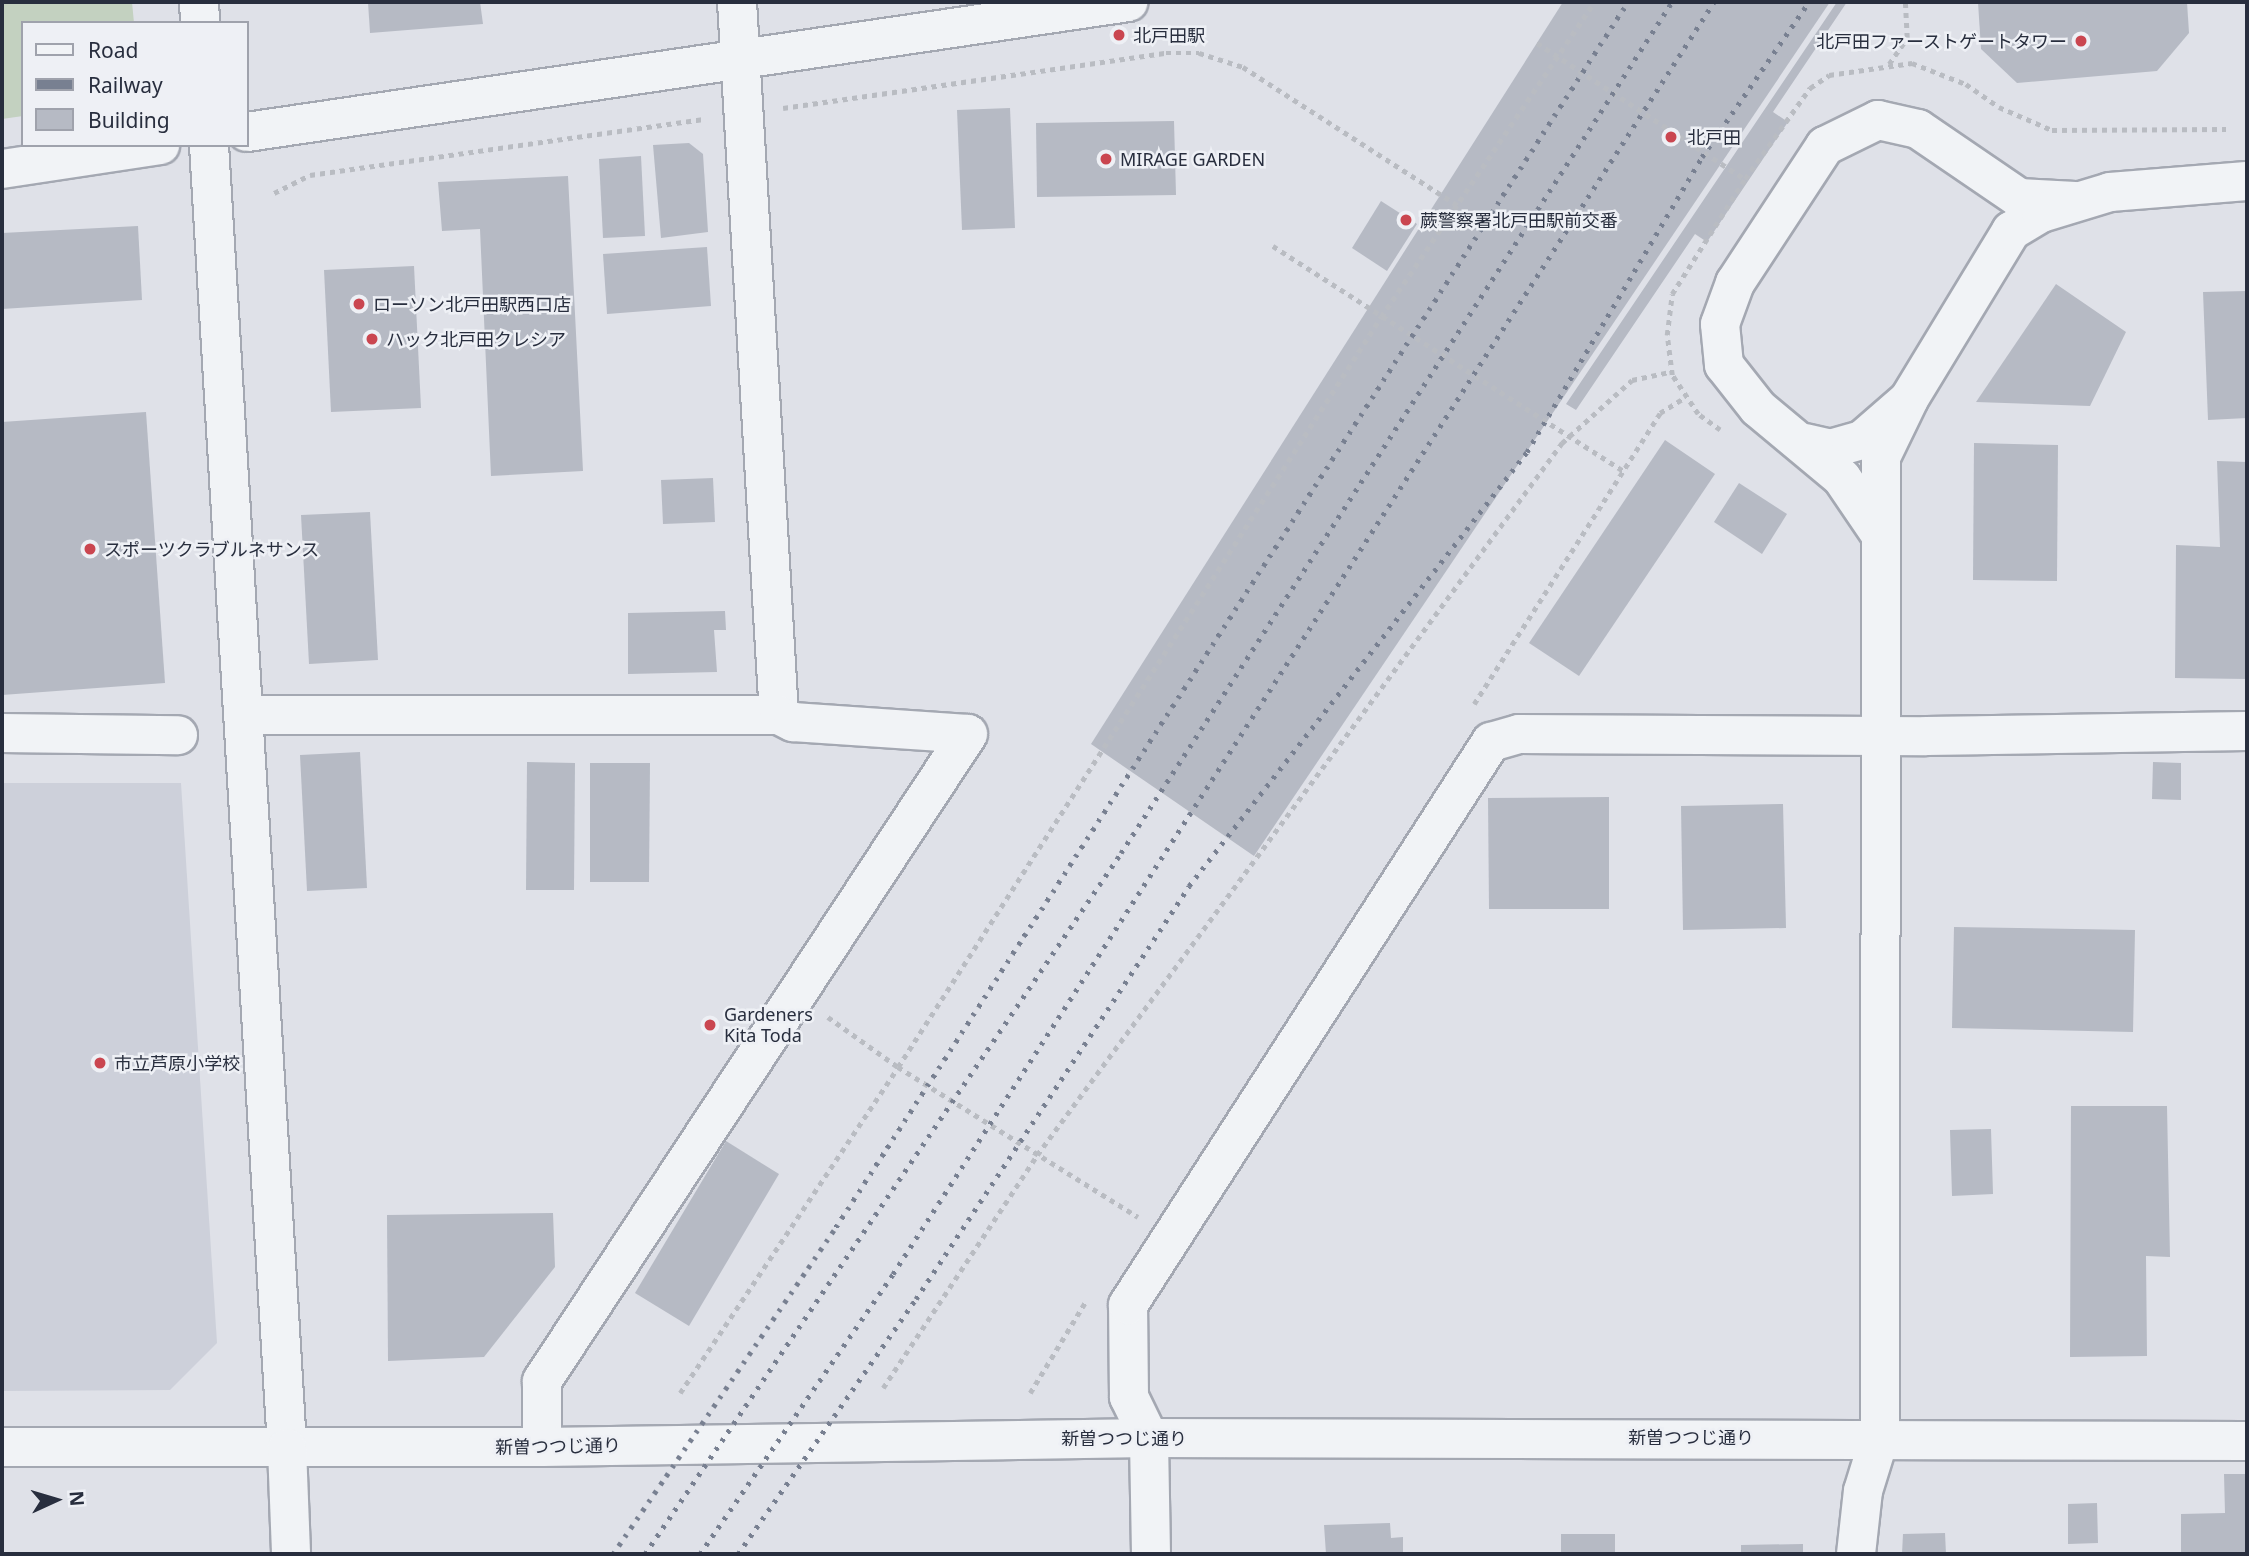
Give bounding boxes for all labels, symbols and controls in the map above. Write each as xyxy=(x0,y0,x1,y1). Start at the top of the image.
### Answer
legend xyxy=(21,21,248,147)
place label: 北戸田駅 xyxy=(1133,24,1205,46)
marker: 北戸田駅 xyxy=(1111,27,1127,43)
place label: 北戸田ファーストゲートタワー xyxy=(1815,30,2067,52)
marker: 北戸田ファーストゲートタワー xyxy=(2073,33,2089,49)
text: Road xyxy=(88,36,138,64)
text: Railway xyxy=(88,71,163,99)
text: Building xyxy=(88,106,170,134)
place label: 北戸田 xyxy=(1687,126,1741,148)
marker: 北戸田 xyxy=(1661,127,1681,147)
place label: MIRAGE GARDEN xyxy=(1120,148,1265,170)
marker: MIRAGE GARDEN xyxy=(1098,151,1114,167)
place label: 蕨警察署北戸田駅前交番 xyxy=(1420,209,1618,231)
marker: 蕨警察署北戸田駅前交番 xyxy=(1398,212,1414,228)
place label: ローソン北戸田駅西口店 xyxy=(373,293,571,315)
marker: ローソン北戸田駅西口店 xyxy=(351,296,367,312)
place label: ハック北戸田クレシア xyxy=(386,328,566,350)
marker: ハック北戸田クレシア xyxy=(364,331,380,347)
place label: スポーツクラブルネサンス xyxy=(104,538,320,560)
marker: スポーツクラブルネサンス xyxy=(82,541,98,557)
place label: Gardeners Kita Toda xyxy=(724,1004,813,1046)
marker: Gardeners Kita Toda xyxy=(702,1017,718,1033)
place label: 市立芦原小学校 xyxy=(114,1052,240,1074)
marker: 市立芦原小学校 xyxy=(92,1055,108,1071)
street label: 新曽つつじ通り xyxy=(1628,1426,1754,1448)
street label: 新曽つつじ通り xyxy=(1061,1427,1187,1449)
street label: 新曽つつじ通り xyxy=(495,1434,621,1458)
north arrow xyxy=(21,1465,91,1535)
text: N xyxy=(63,1490,90,1507)

